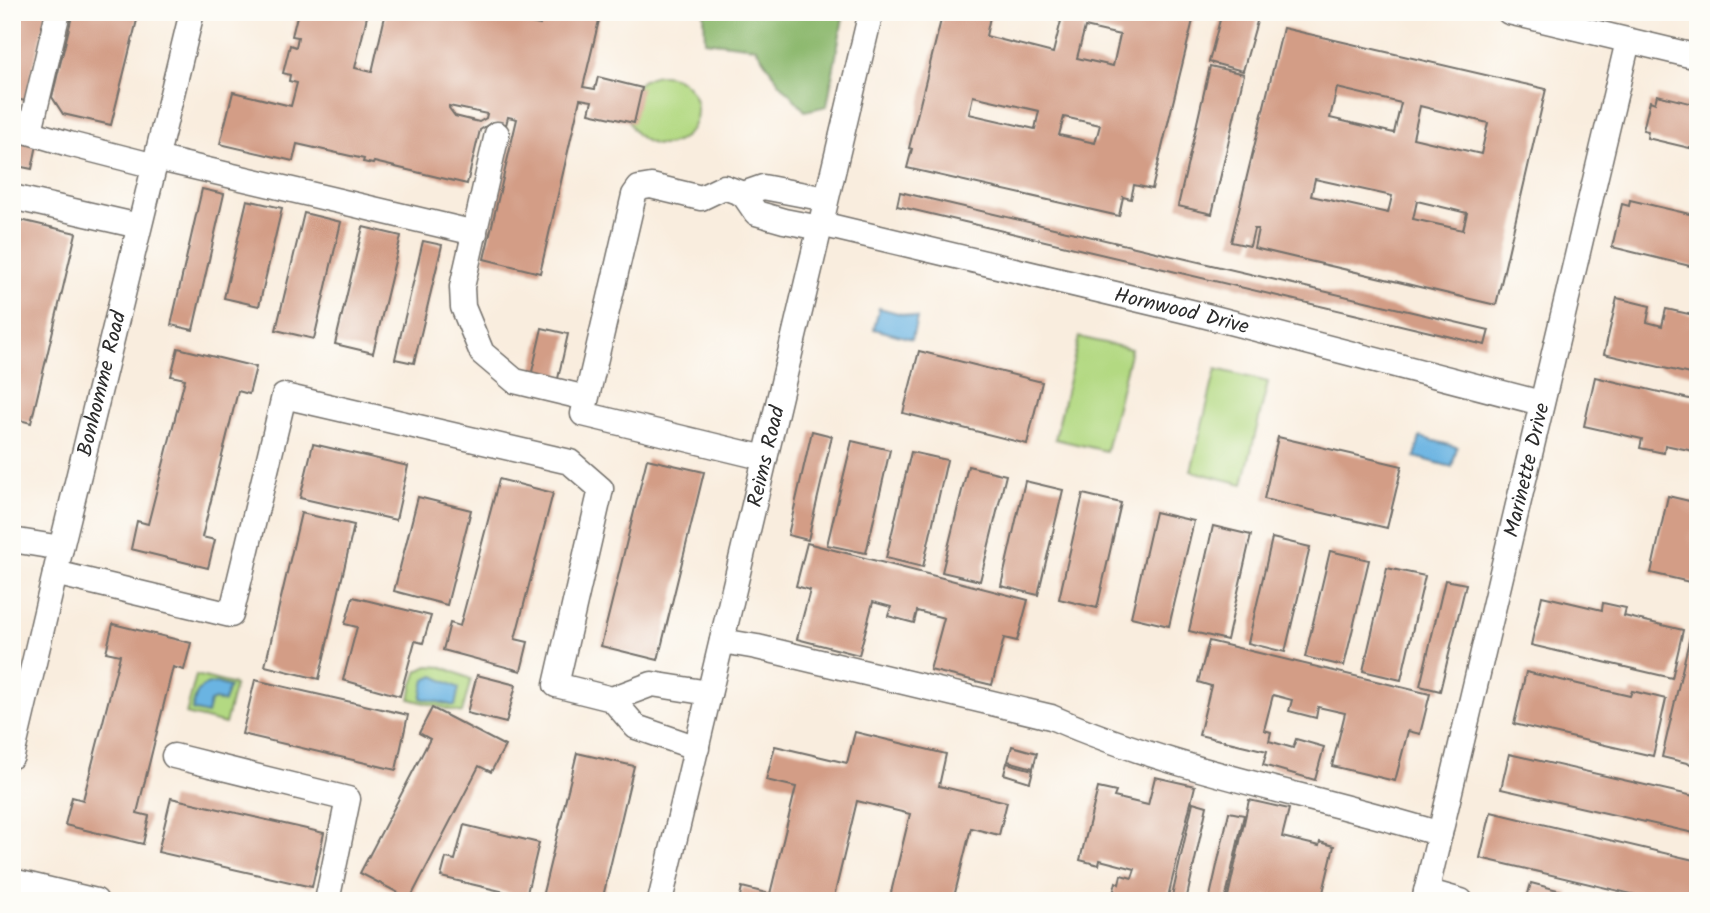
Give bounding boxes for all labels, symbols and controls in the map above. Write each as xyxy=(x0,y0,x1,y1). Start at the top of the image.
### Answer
street label: Hornwood Drive xyxy=(1111,279,1253,345)
street label: Bonhomme Road xyxy=(69,307,136,460)
street label: Marinette Drive xyxy=(1496,399,1560,541)
street label: Reims Road xyxy=(739,402,795,511)

